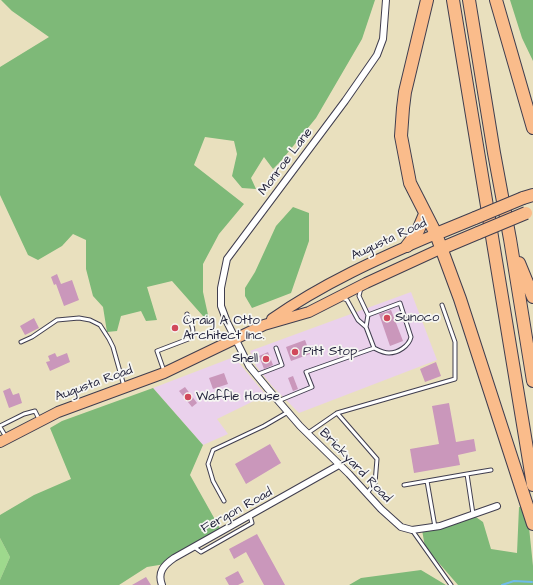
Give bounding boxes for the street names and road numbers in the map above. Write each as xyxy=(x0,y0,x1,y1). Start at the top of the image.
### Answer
street label: Monroe Lane xyxy=(256,125,316,199)
street label: Augusta Road xyxy=(349,216,429,264)
street label: Augusta Road xyxy=(53,363,135,405)
street label: Brickyard Road xyxy=(316,426,394,506)
street label: Fergon Road xyxy=(199,485,275,537)

